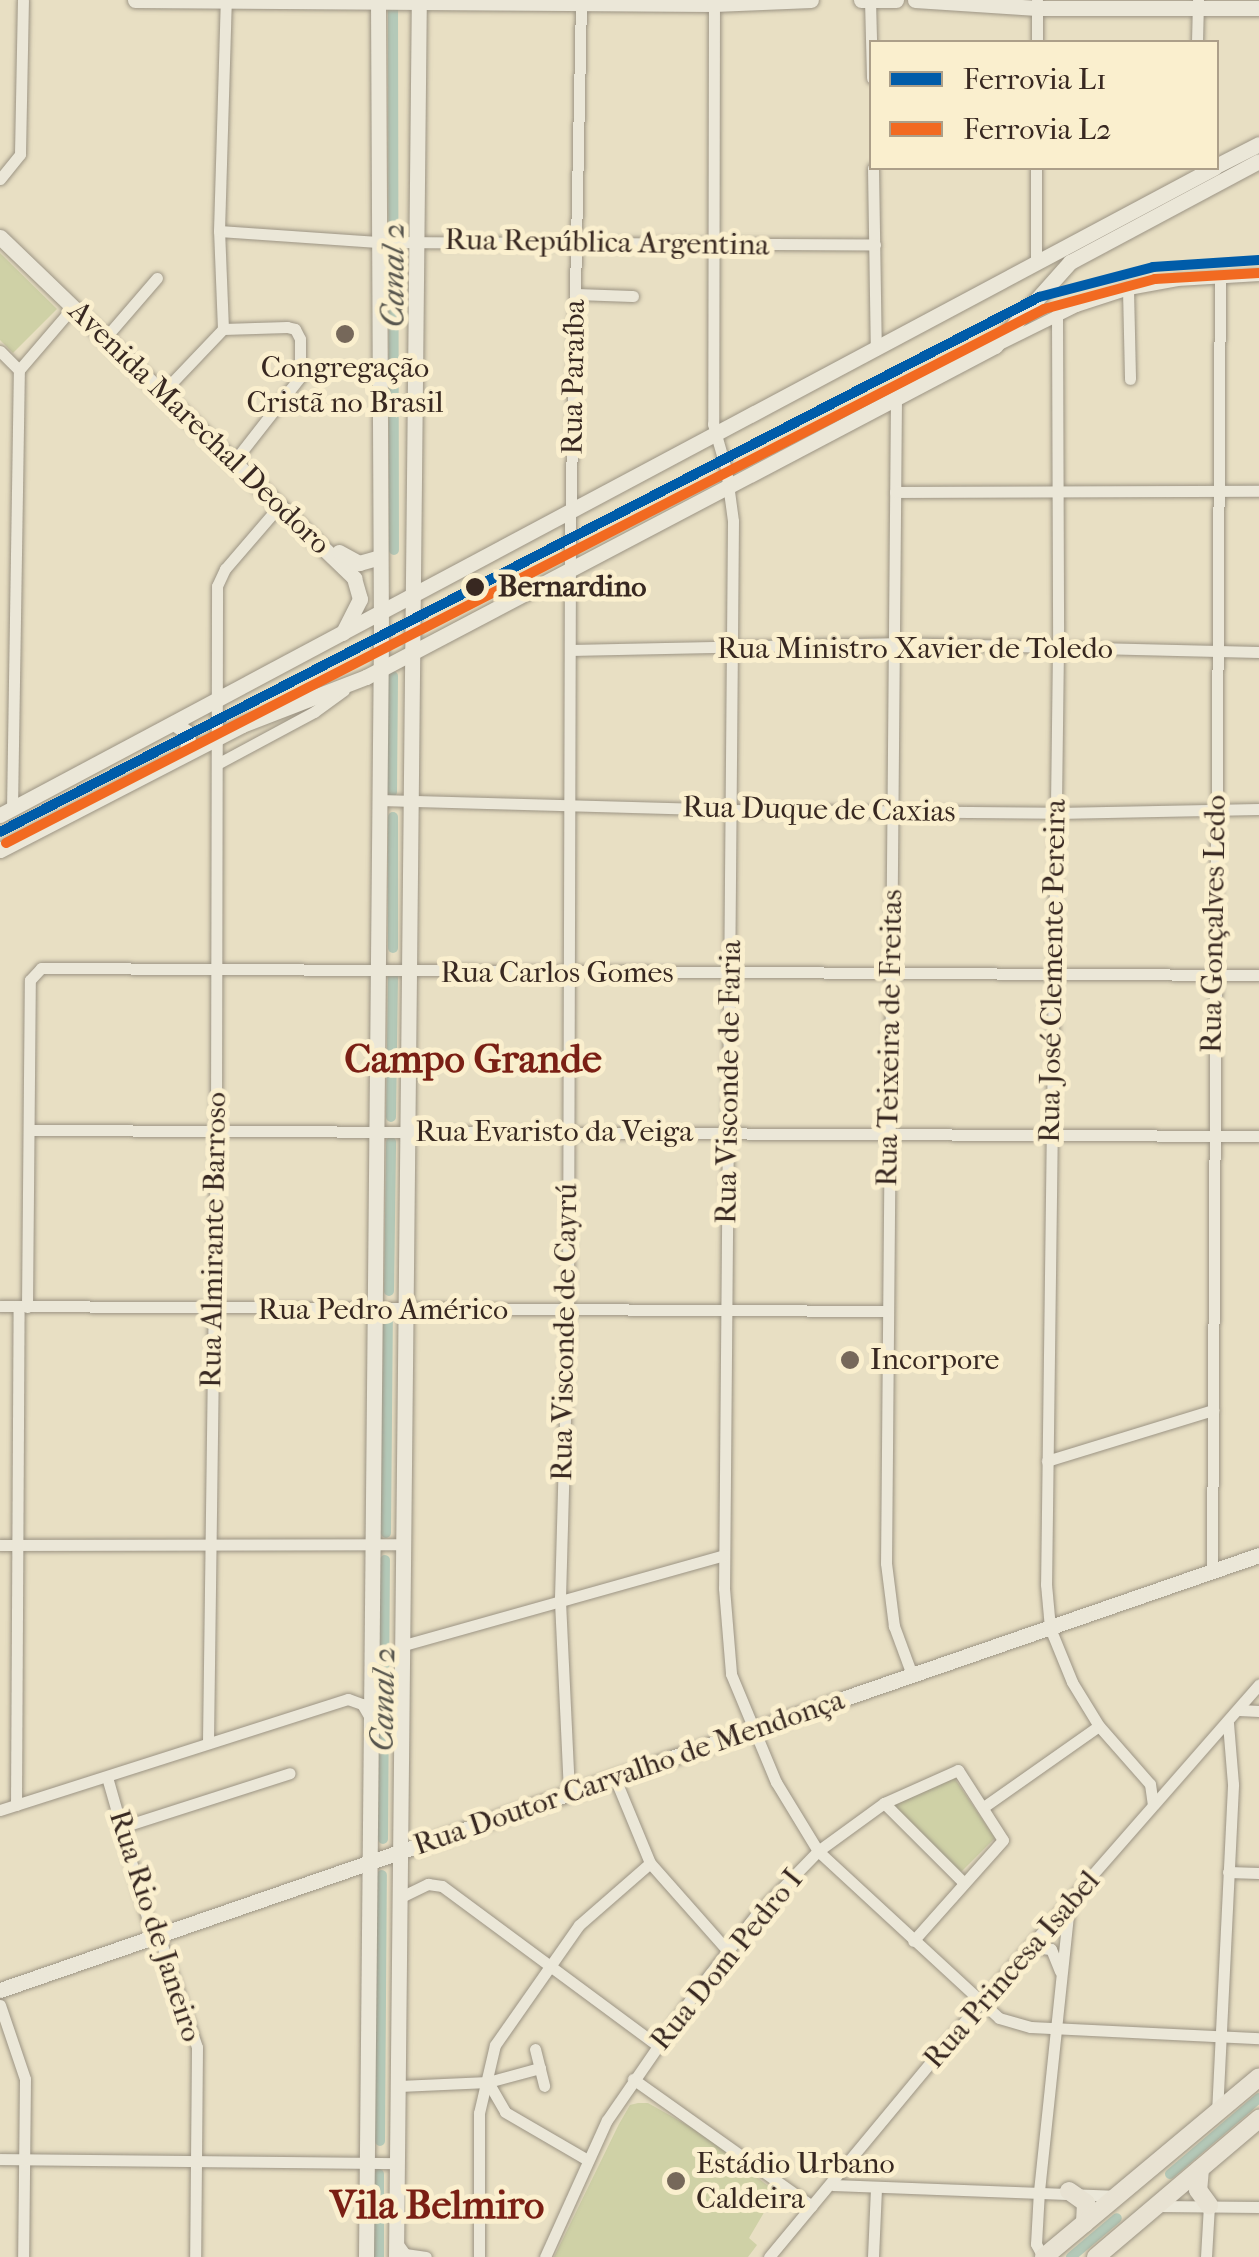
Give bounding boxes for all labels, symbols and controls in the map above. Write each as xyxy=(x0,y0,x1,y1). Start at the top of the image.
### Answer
legend xyxy=(869,40,1219,170)
text: Ferrovia L1 xyxy=(963,62,1107,97)
text: Ferrovia L2 xyxy=(963,112,1111,147)
street label: Rua República Argentina xyxy=(444,222,770,264)
water label: Canal 2 xyxy=(375,223,413,327)
street label: Avenida Marechal Deodoro xyxy=(61,293,337,563)
street label: Rua Paraíba xyxy=(555,299,593,455)
marker: Congregação Cristã no Brasil xyxy=(334,323,356,345)
place label: Congregação Cristã no Brasil xyxy=(246,350,444,420)
place label: Bernardino xyxy=(498,569,646,605)
marker: Bernardino xyxy=(462,574,488,600)
street label: Rua Ministro Xavier de Toledo xyxy=(717,631,1113,667)
street label: Rua Duque de Caxias xyxy=(682,790,956,830)
street label: Rua Gonçalves Ledo xyxy=(1194,794,1234,1054)
street label: Rua José Clemente Pereira xyxy=(1032,799,1074,1143)
street label: Rua Teixeira de Freitas xyxy=(869,889,911,1187)
street label: Rua Visconde de Faria xyxy=(709,940,749,1224)
street label: Rua Carlos Gomes xyxy=(440,955,674,991)
district label: Campo Grande xyxy=(344,1035,602,1083)
street label: Rua Almirante Barroso xyxy=(193,1092,235,1388)
street label: Rua Evaristo da Veiga xyxy=(415,1114,693,1150)
street label: Rua Visconde de Cayrú xyxy=(544,1183,586,1481)
street label: Rua Pedro Américo xyxy=(258,1292,508,1328)
place label: Incorpore xyxy=(870,1342,999,1378)
marker: Incorpore xyxy=(839,1349,861,1371)
water label: Canal 2 xyxy=(364,1646,404,1752)
street label: Rua Doutor Carvalho de Mendonça xyxy=(409,1682,849,1864)
street label: Rua Rio de Janeiro xyxy=(101,1806,209,2046)
street label: Rua Dom Pedro I xyxy=(643,1862,811,2058)
street label: Rua Princesa Isabel xyxy=(916,1864,1108,2076)
place label: Estádio Urbano Caldeira xyxy=(696,2146,895,2216)
marker: Estádio Urbano Caldeira xyxy=(665,2170,687,2192)
district label: Vila Belmiro xyxy=(330,2181,544,2229)

